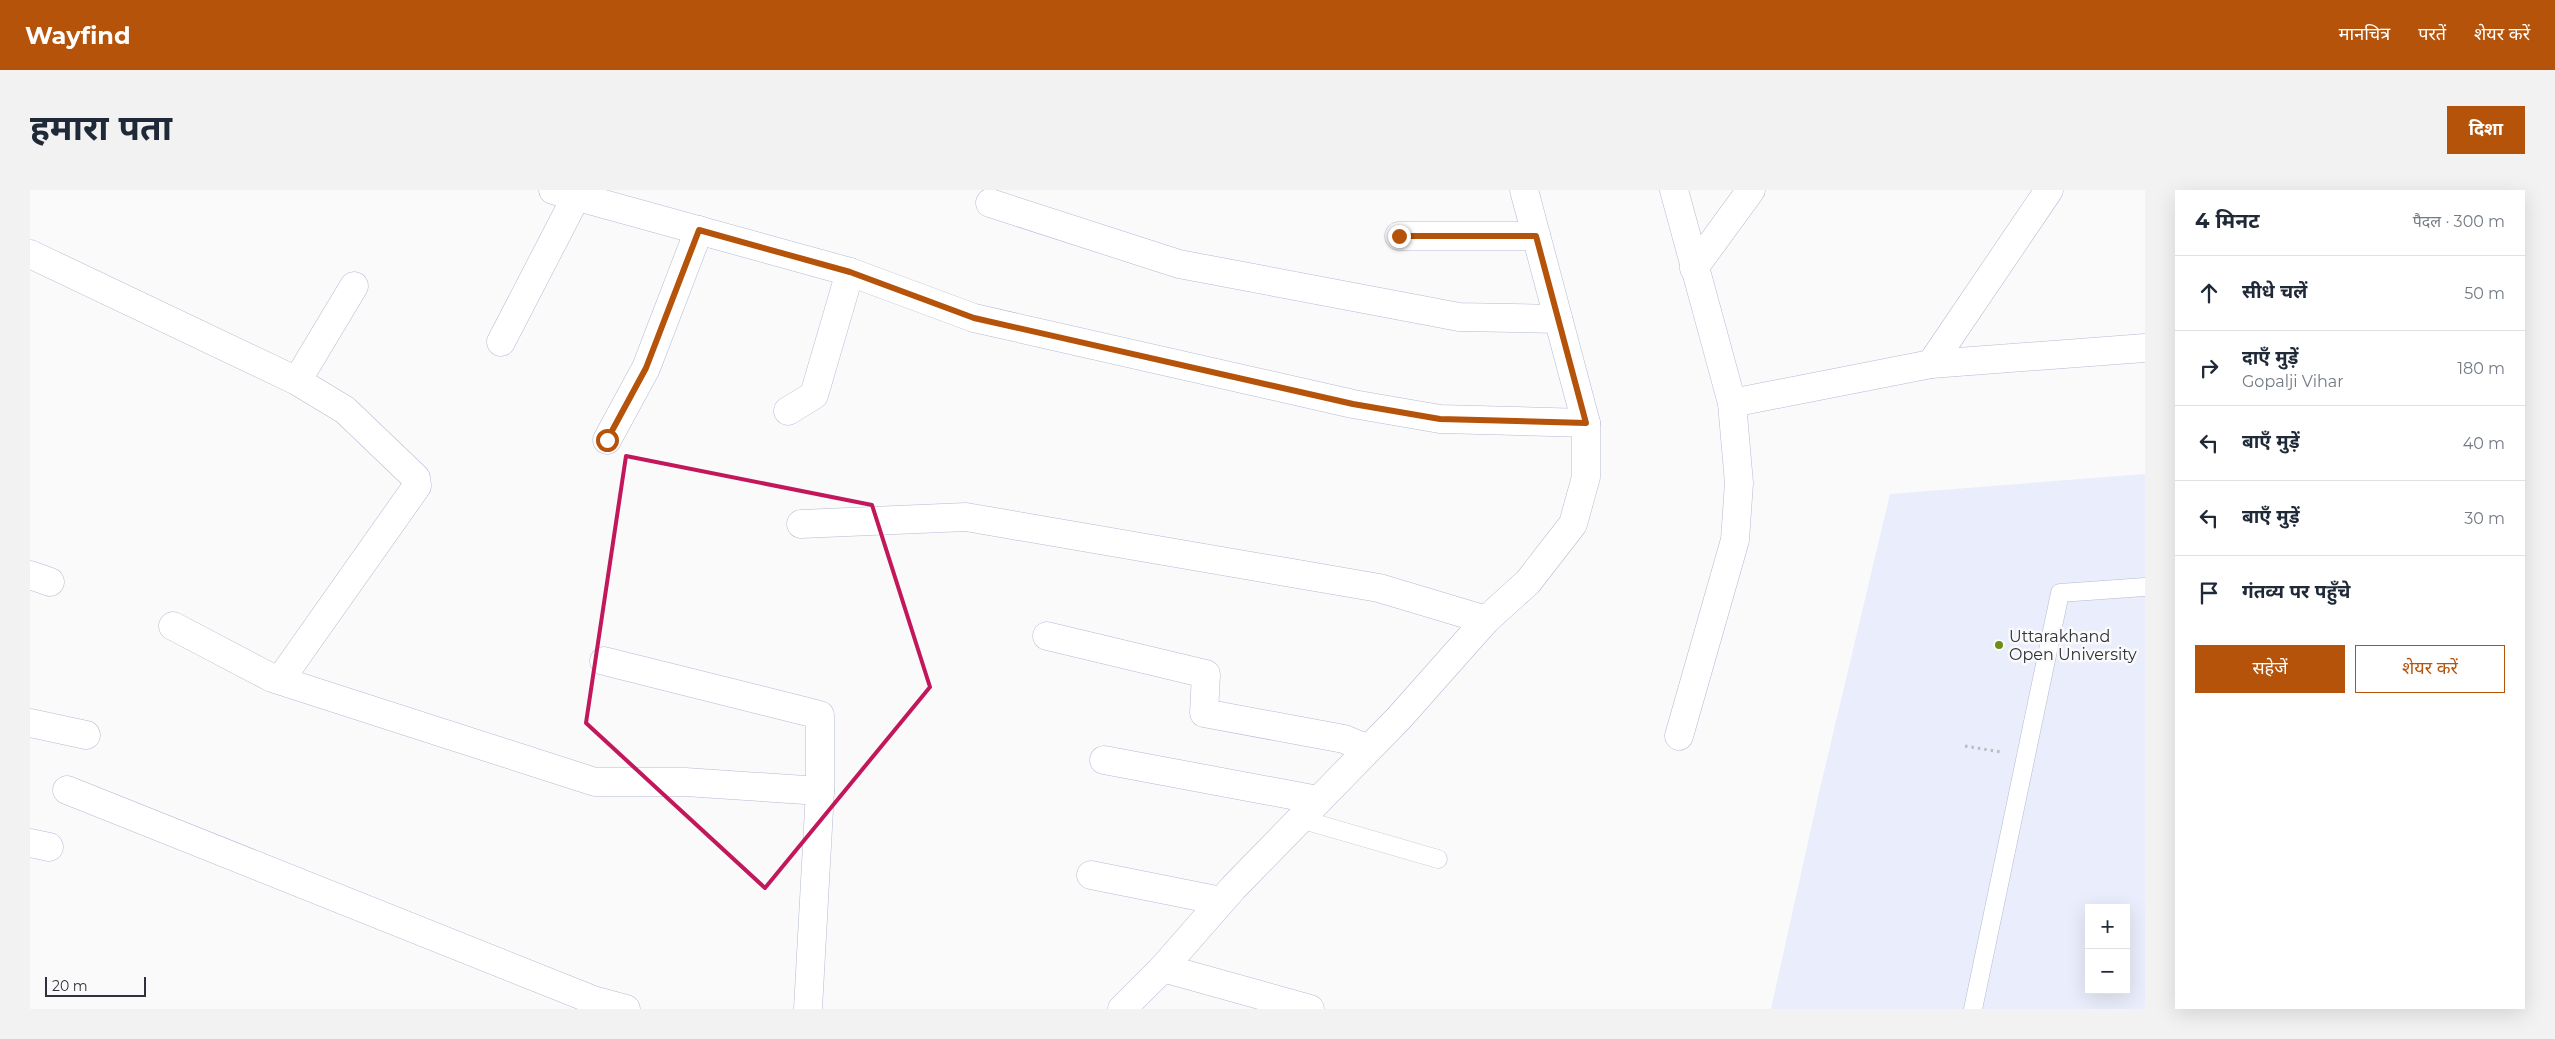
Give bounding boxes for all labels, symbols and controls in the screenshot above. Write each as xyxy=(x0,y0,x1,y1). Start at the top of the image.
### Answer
text: Wayfind xyxy=(25,21,131,50)
text: मानचित्र xyxy=(2339,23,2390,45)
text: परतें xyxy=(2418,23,2446,45)
text: शेयर करें xyxy=(2474,23,2530,45)
text: हमारा पता xyxy=(30,106,172,149)
button: दिशा xyxy=(2447,106,2525,154)
text: 4 मिनट xyxy=(2195,208,2260,233)
text: पैदल · 300 m xyxy=(2413,212,2505,231)
route end xyxy=(1388,225,1411,248)
icon: ahead xyxy=(2195,279,2223,307)
text: सीधे चलें xyxy=(2242,280,2307,303)
text: 50 m xyxy=(2464,284,2505,303)
text: दाएँ मुड़ें xyxy=(2242,346,2298,369)
icon: right xyxy=(2195,354,2223,382)
text: 180 m xyxy=(2457,359,2505,378)
text: Gopalji Vihar xyxy=(2242,372,2344,391)
route start xyxy=(596,429,619,452)
icon: left xyxy=(2195,429,2223,457)
text: बाएँ मुड़ें xyxy=(2242,430,2299,453)
text: 40 m xyxy=(2463,434,2505,453)
icon: left xyxy=(2195,504,2223,532)
text: बाएँ मुड़ें xyxy=(2242,505,2299,528)
text: 30 m xyxy=(2464,509,2505,528)
icon: arrive xyxy=(2195,579,2223,607)
text: गंतव्य पर पहुँचे xyxy=(2242,580,2350,603)
place label: Uttarakhand Open University xyxy=(2009,627,2137,664)
marker: Uttarakhand Open University xyxy=(1993,639,2005,651)
button: सहेजें xyxy=(2195,645,2345,693)
button: शेयर करें xyxy=(2355,645,2505,693)
map controls xyxy=(2085,904,2130,994)
button: + xyxy=(2085,904,2130,949)
button: − xyxy=(2085,949,2130,994)
scale bar xyxy=(45,974,146,997)
text: 20 m xyxy=(52,977,88,995)

